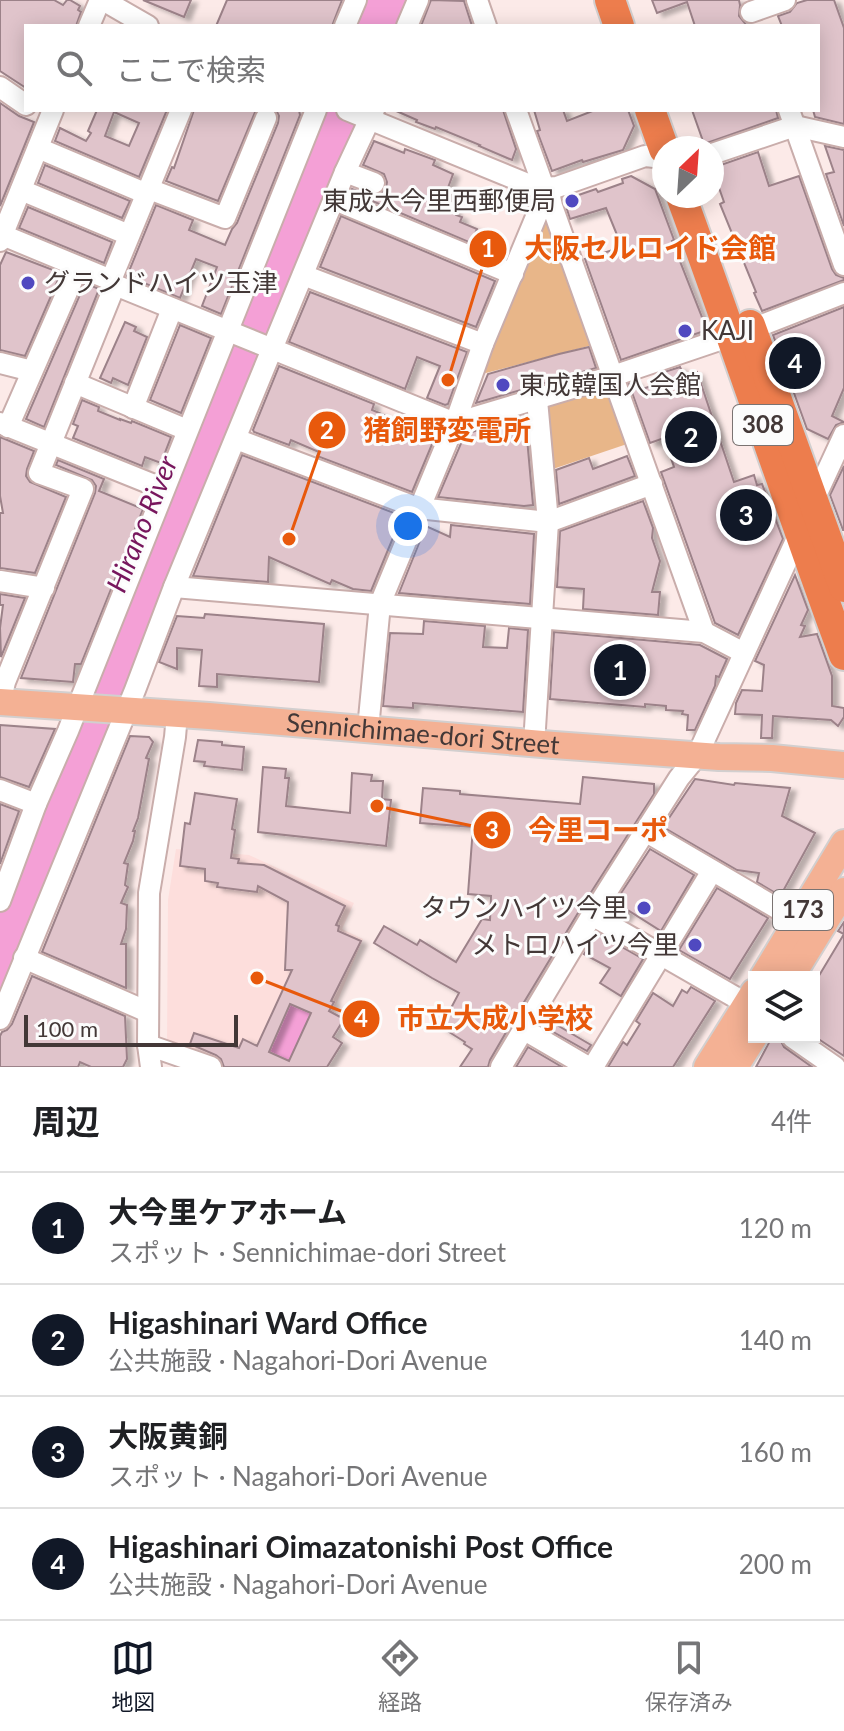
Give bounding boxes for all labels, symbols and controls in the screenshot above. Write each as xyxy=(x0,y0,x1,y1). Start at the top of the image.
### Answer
search box xyxy=(24,24,820,112)
icon: search xyxy=(52,46,96,90)
text: ここで検索 xyxy=(116,51,266,87)
north arrow xyxy=(652,136,724,208)
place label: 東成大今里西郵便局 xyxy=(322,184,556,216)
marker: 東成大今里西郵便局 xyxy=(563,192,581,210)
callout: 大阪セルロイド会館 xyxy=(468,223,792,275)
text: 大阪セルロイド会館 xyxy=(524,230,776,264)
text: 1 xyxy=(481,233,495,262)
place label: グランドハイツ玉津 xyxy=(44,266,277,298)
marker: グランドハイツ玉津 xyxy=(19,274,37,292)
place label: KAJI xyxy=(701,314,754,346)
marker: KAJI xyxy=(676,322,694,340)
pin: 4 xyxy=(769,333,821,393)
place label: 東成韓国人会館 xyxy=(519,368,701,400)
marker: 東成韓国人会館 xyxy=(494,376,512,394)
callout: 猪飼野変電所 xyxy=(307,404,547,456)
road number: 308 xyxy=(733,405,793,445)
pin: 2 xyxy=(665,407,717,467)
text: 猪飼野変電所 xyxy=(363,412,531,446)
text: 2 xyxy=(320,415,334,444)
water label: Hirano River xyxy=(98,450,184,597)
pin: 3 xyxy=(720,485,772,545)
your location xyxy=(388,506,428,546)
pin: 1 xyxy=(594,640,646,700)
street label: Sennichimae-dori Street xyxy=(285,706,561,760)
callout: 今里コーポ xyxy=(472,804,684,856)
text: 今里コーポ xyxy=(528,812,668,846)
text: 3 xyxy=(485,815,499,844)
road number: 173 xyxy=(773,890,833,930)
place label: タウンハイツ今里 xyxy=(421,891,628,923)
marker: タウンハイツ今里 xyxy=(635,899,653,917)
place label: メトロハイツ今里 xyxy=(472,928,679,960)
marker: メトロハイツ今里 xyxy=(686,936,704,954)
map controls xyxy=(748,971,820,1043)
button: layers xyxy=(748,971,820,1043)
callout: 市立大成小学校 xyxy=(341,993,609,1045)
text: 市立大成小学校 xyxy=(397,1000,593,1034)
text: 4 xyxy=(354,1003,368,1032)
scale bar xyxy=(24,1011,238,1047)
text: 100 m xyxy=(36,1015,98,1042)
text: 周辺 xyxy=(32,1100,100,1141)
text: 4件 xyxy=(771,1105,812,1137)
text: 大今里ケアホーム xyxy=(108,1193,347,1229)
text: 1 xyxy=(50,1212,66,1244)
text: 120 m xyxy=(739,1212,812,1244)
text: スポット · Sennichimae-dori Street xyxy=(108,1236,506,1268)
text: Higashinari Ward Office xyxy=(108,1304,427,1340)
text: 2 xyxy=(50,1324,66,1356)
text: 140 m xyxy=(739,1324,812,1356)
text: 公共施設 · Nagahori-Dori Avenue xyxy=(108,1344,487,1376)
text: 大阪黄銅 xyxy=(108,1417,228,1453)
text: 3 xyxy=(50,1436,66,1468)
text: 160 m xyxy=(739,1436,812,1468)
text: スポット · Nagahori-Dori Avenue xyxy=(108,1460,487,1492)
text: Higashinari Oimazatonishi Post Office xyxy=(108,1528,613,1564)
text: 4 xyxy=(50,1548,66,1580)
text: 200 m xyxy=(739,1548,812,1580)
text: 公共施設 · Nagahori-Dori Avenue xyxy=(108,1568,487,1600)
tab: 地図 xyxy=(111,1636,155,1716)
tab: 経路 xyxy=(378,1636,422,1716)
tab: 保存済み xyxy=(645,1636,733,1716)

